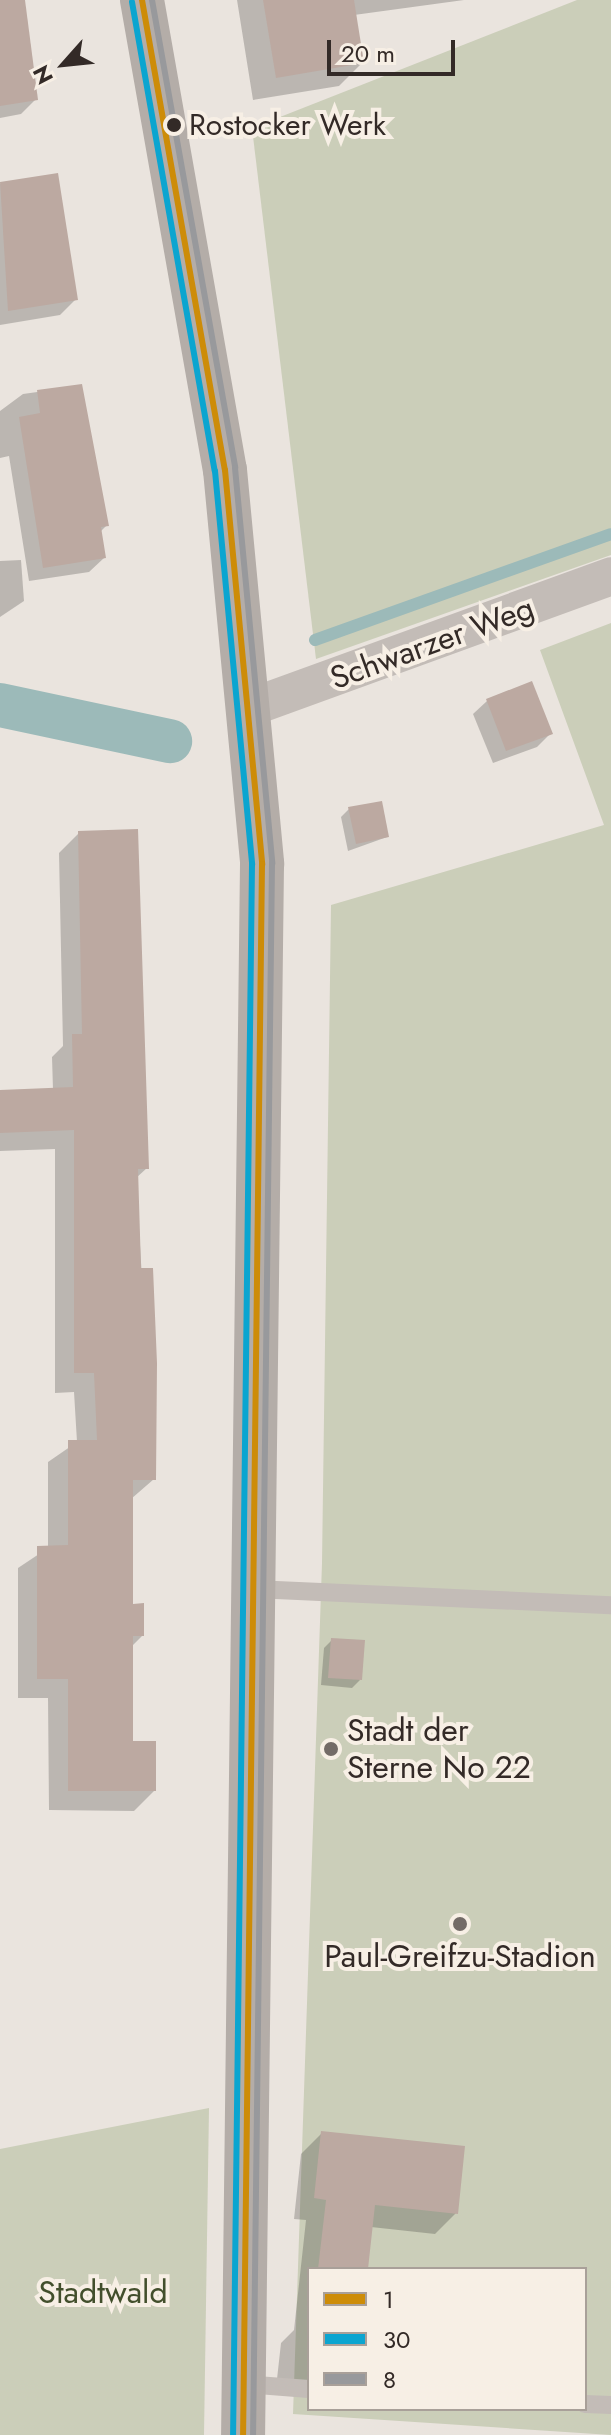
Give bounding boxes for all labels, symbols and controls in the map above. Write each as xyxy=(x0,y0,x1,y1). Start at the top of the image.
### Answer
north arrow xyxy=(24,24,104,104)
scale bar xyxy=(331,24,459,74)
text: 20 m xyxy=(341,36,395,71)
text: N xyxy=(24,60,61,90)
place label: Rostocker Werk xyxy=(189,107,386,143)
marker: Rostocker Werk xyxy=(166,117,182,133)
street label: Schwarzer Weg xyxy=(325,588,539,698)
place label: Stadt der Sterne No 22 xyxy=(347,1712,531,1787)
marker: Stadt der Sterne No 22 xyxy=(322,1740,340,1758)
marker: Paul-Greifzu-Stadion xyxy=(451,1915,469,1933)
place label: Paul-Greifzu-Stadion xyxy=(324,1937,596,1975)
legend xyxy=(307,2267,587,2411)
park label: Stadtwald xyxy=(38,2273,168,2311)
text: 1 xyxy=(383,2282,394,2317)
text: 30 xyxy=(383,2322,411,2357)
text: 8 xyxy=(383,2362,396,2397)

